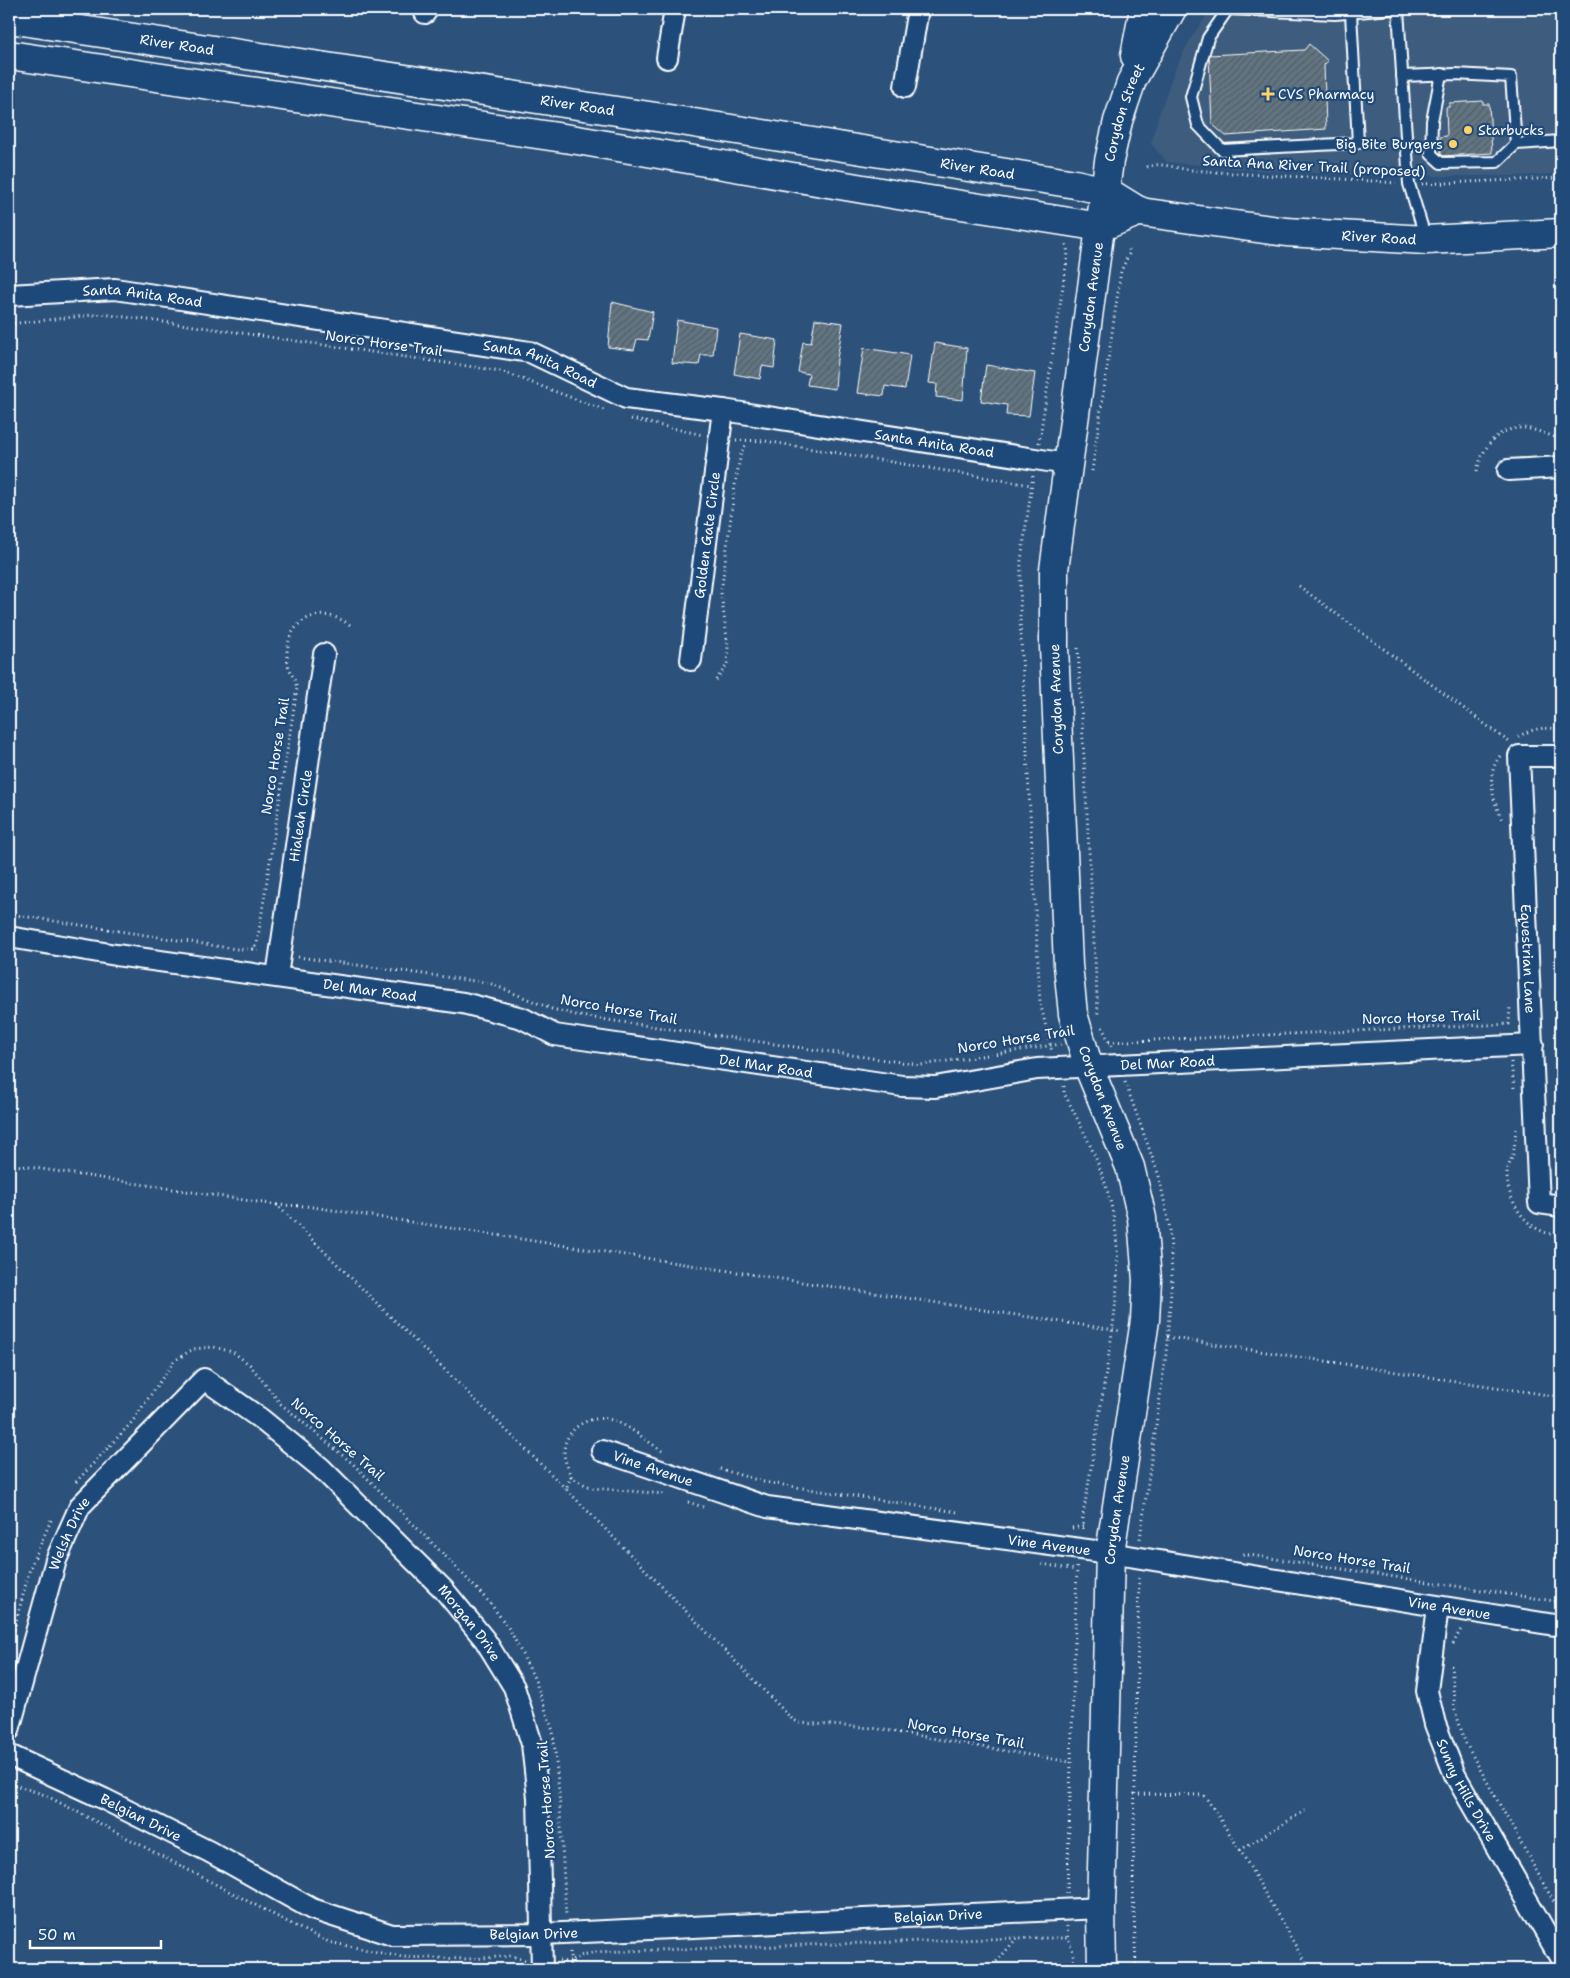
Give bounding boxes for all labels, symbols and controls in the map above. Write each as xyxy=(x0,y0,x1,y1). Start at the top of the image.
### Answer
street label: River Road xyxy=(139,30,216,59)
street label: Corydon Street xyxy=(1100,60,1149,163)
place label: CVS Pharmacy xyxy=(1278,85,1375,103)
marker: CVS Pharmacy xyxy=(1262,88,1274,100)
street label: River Road xyxy=(539,91,616,120)
place label: Starbucks xyxy=(1478,121,1544,139)
marker: Starbucks xyxy=(1462,124,1474,136)
place label: Big Bite Burgers xyxy=(1336,135,1443,153)
marker: Big Bite Burgers xyxy=(1447,138,1459,150)
street label: Santa Ana River Trail (proposed) xyxy=(1202,151,1426,181)
street label: River Road xyxy=(939,154,1016,183)
street label: River Road xyxy=(1341,226,1417,248)
street label: Corydon Avenue xyxy=(1074,241,1107,353)
street label: Santa Anita Road xyxy=(82,280,204,311)
street label: Norco Horse Trail xyxy=(324,326,445,360)
street label: Santa Anita Road xyxy=(482,336,600,392)
street label: Santa Anita Road xyxy=(873,425,996,461)
street label: Golden Gate Circle xyxy=(690,471,724,599)
street label: Corydon Avenue xyxy=(1045,643,1067,755)
street label: Norco Horse Trail xyxy=(257,695,293,816)
street label: Hialeah Circle xyxy=(285,768,316,863)
street label: Equestrian Lane xyxy=(1517,904,1540,1014)
street label: Del Mar Road xyxy=(322,975,418,1006)
street label: Norco Horse Trail xyxy=(559,990,680,1028)
street label: Norco Horse Trail xyxy=(1362,1006,1481,1028)
street label: Norco Horse Trail xyxy=(956,1021,1077,1057)
street label: Corydon Avenue xyxy=(1075,1043,1131,1153)
street label: Del Mar Road xyxy=(718,1050,814,1082)
street label: Del Mar Road xyxy=(1120,1051,1215,1074)
street label: Norco Horse Trail xyxy=(287,1393,389,1485)
street label: Vine Avenue xyxy=(611,1446,696,1490)
street label: Corydon Avenue xyxy=(1101,1453,1134,1565)
street label: Welsh Drive xyxy=(45,1492,94,1572)
street label: Vine Avenue xyxy=(1006,1530,1092,1559)
street label: Norco Horse Trail xyxy=(1292,1541,1413,1577)
street label: Morgan Drive xyxy=(434,1581,505,1665)
street label: Vine Avenue xyxy=(1406,1592,1492,1624)
street label: Norco Horse Trail xyxy=(906,1714,1027,1752)
street label: Sunny Hills Drive xyxy=(1433,1736,1501,1845)
street label: Norco Horse Trail xyxy=(533,1740,559,1860)
street label: Belgian Drive xyxy=(97,1790,185,1845)
street label: Belgian Drive xyxy=(894,1905,983,1927)
scale bar xyxy=(30,1918,161,1950)
street label: Belgian Drive xyxy=(489,1923,579,1943)
text: 50 m xyxy=(38,1925,76,1945)

